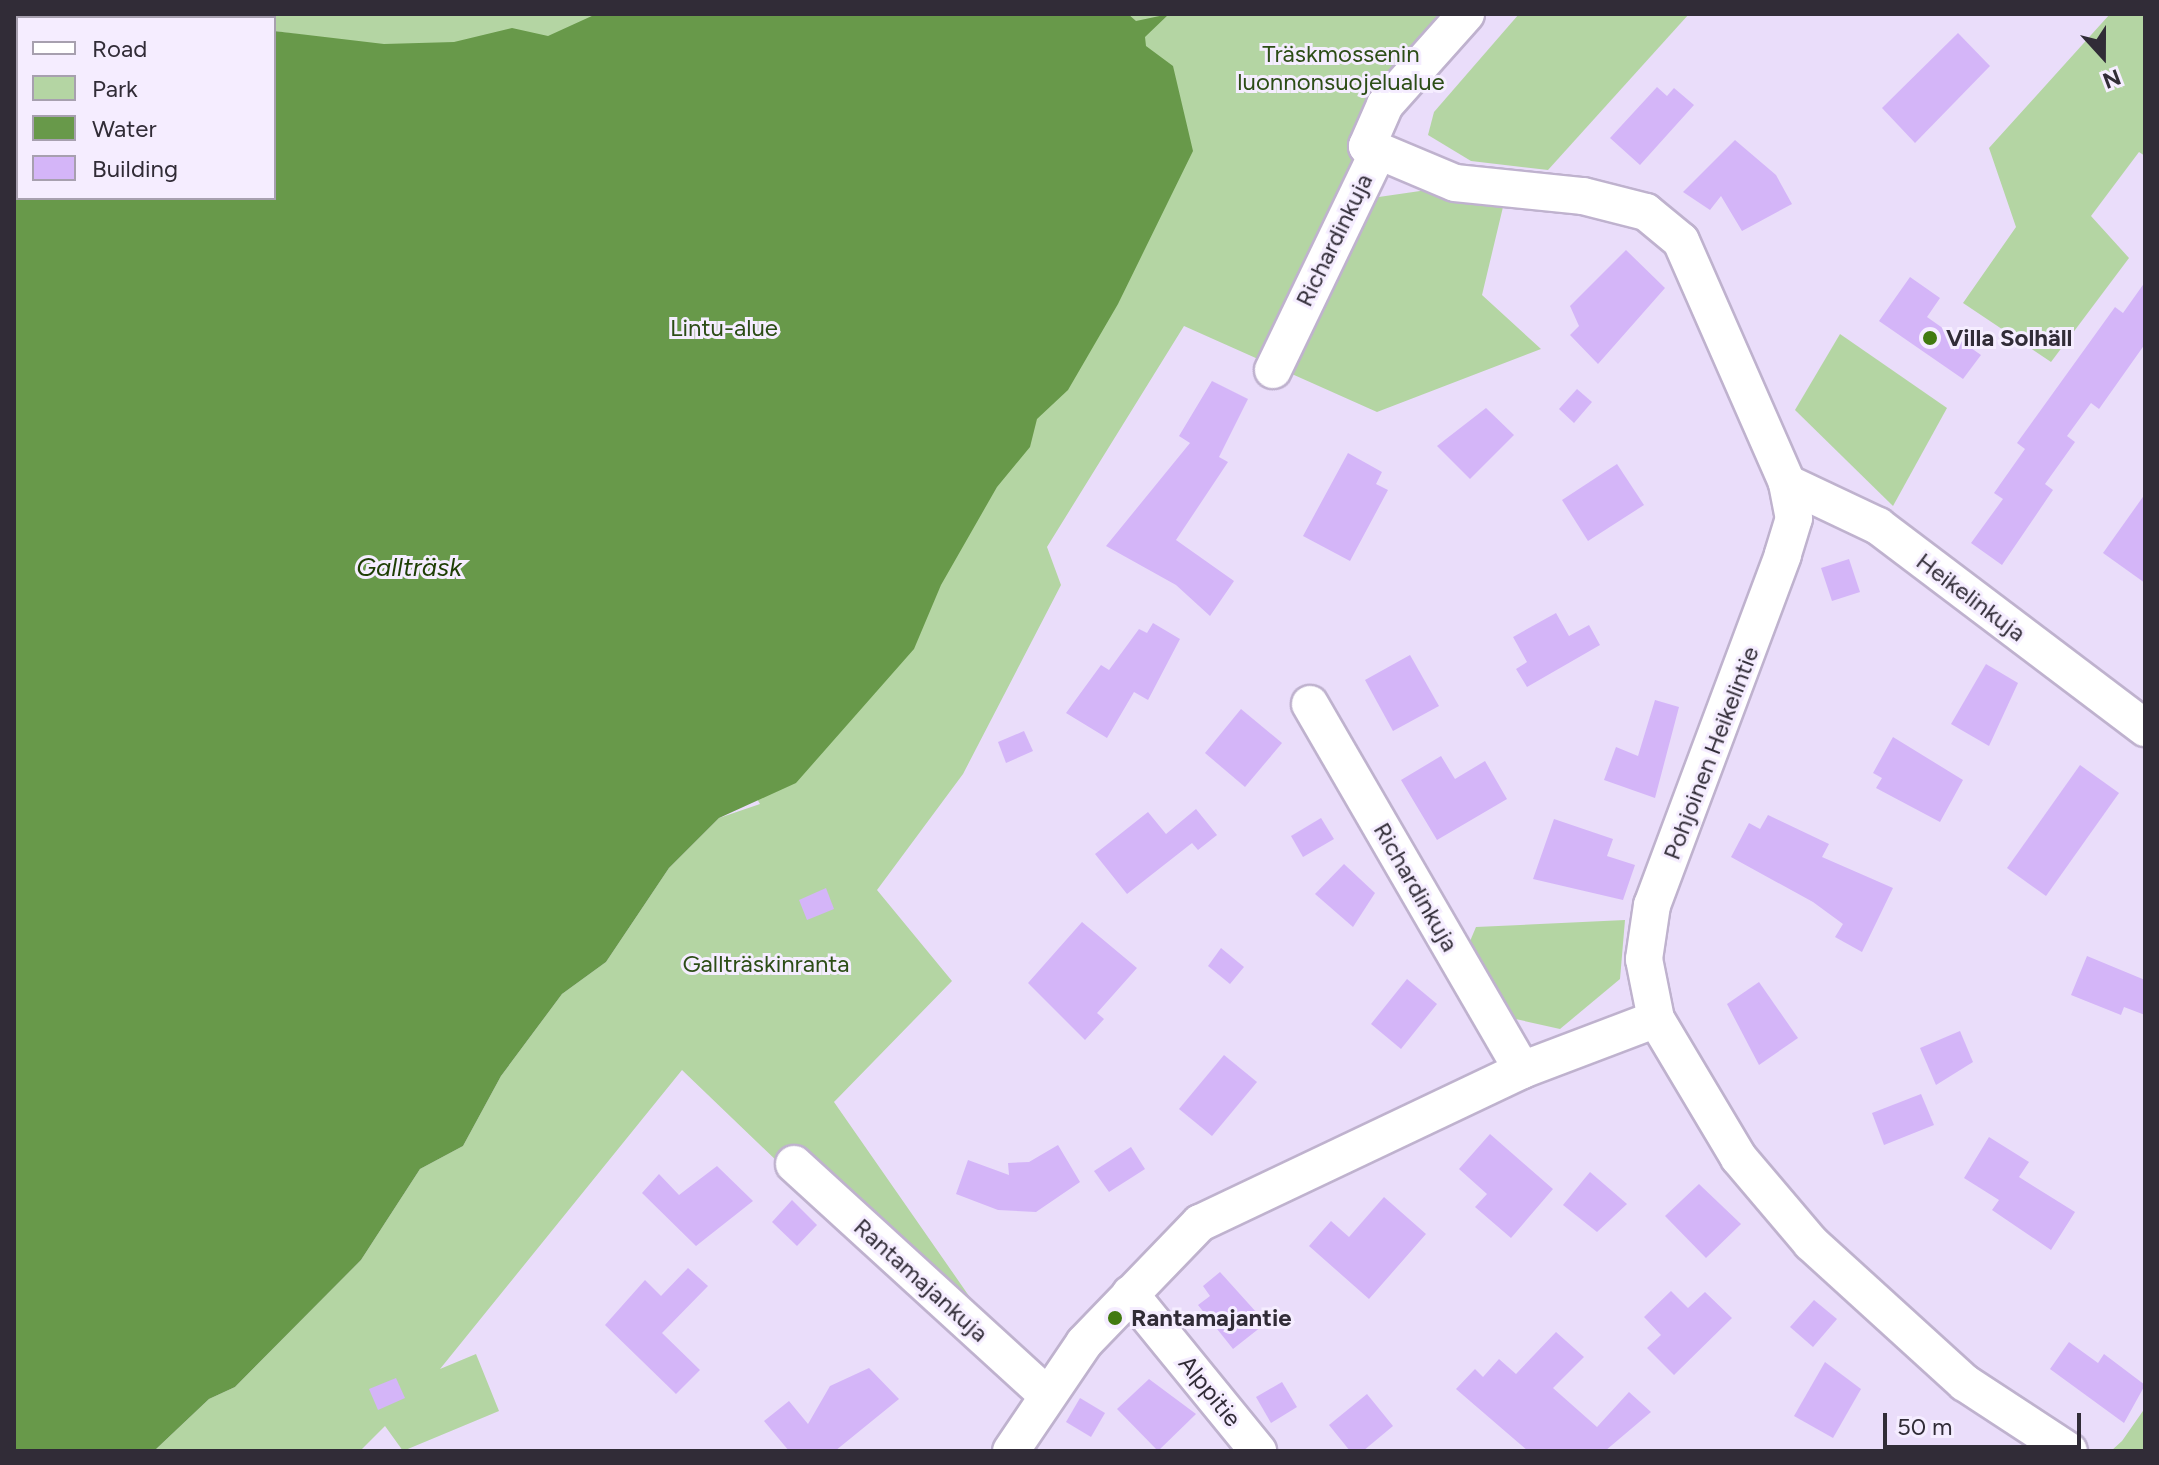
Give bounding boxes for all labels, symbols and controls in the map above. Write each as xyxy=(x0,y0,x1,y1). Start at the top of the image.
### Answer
legend xyxy=(16,16,276,200)
north arrow xyxy=(2063,16,2143,96)
text: Road xyxy=(92,34,147,63)
park label: Träskmossenin luonnonsuojelualue xyxy=(1237,40,1445,96)
text: N xyxy=(2099,63,2125,95)
text: Park xyxy=(92,74,138,103)
text: Water xyxy=(92,114,157,143)
text: Building xyxy=(92,154,178,183)
street label: Richardinkuja xyxy=(1289,169,1379,311)
park label: Lintu-alue xyxy=(670,314,778,342)
place label: Villa Solhäll xyxy=(1946,324,2073,352)
marker: Villa Solhäll xyxy=(1921,329,1939,347)
street label: Heikelinkuja xyxy=(1911,547,2031,647)
water label: Gallträsk xyxy=(356,552,462,584)
street label: Pohjoinen Heikelintie xyxy=(1657,642,1765,864)
street label: Richardinkuja xyxy=(1368,817,1464,957)
park label: Gallträskinranta xyxy=(682,950,850,978)
street label: Rantamajankuja xyxy=(848,1212,994,1348)
place label: Rantamajantie xyxy=(1131,1304,1291,1332)
marker: Rantamajantie xyxy=(1106,1309,1124,1327)
street label: Alppitie xyxy=(1173,1350,1247,1432)
scale bar xyxy=(1887,1397,2085,1447)
text: 50 m xyxy=(1897,1412,1953,1441)

